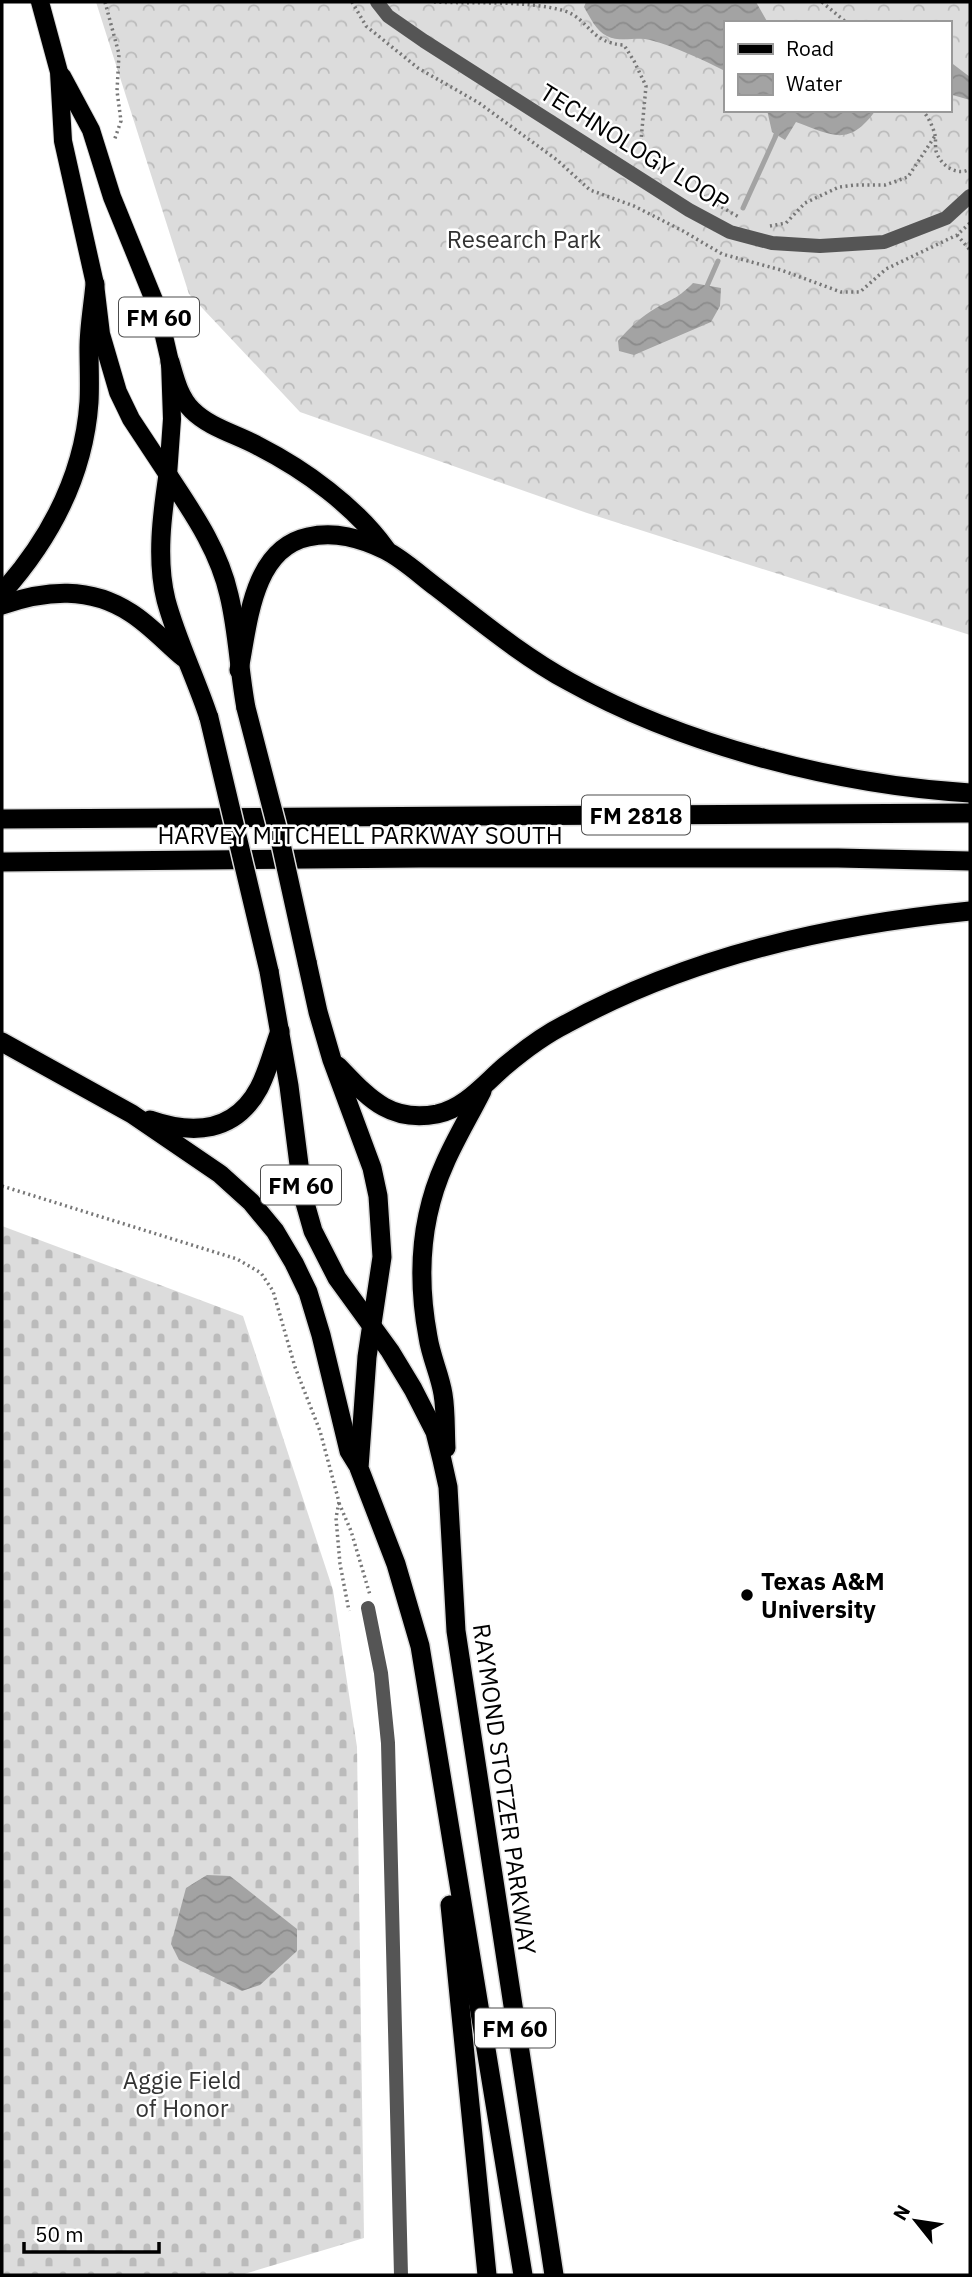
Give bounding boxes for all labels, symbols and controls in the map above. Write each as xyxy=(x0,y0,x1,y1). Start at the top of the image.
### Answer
legend xyxy=(724,21,951,112)
text: Road xyxy=(786,34,834,62)
text: Water xyxy=(786,69,843,97)
street label: TECHNOLOGY LOOP xyxy=(534,76,736,218)
park label: Research Park xyxy=(447,223,602,255)
road number: FM 60 xyxy=(119,298,199,336)
road number: FM 2818 xyxy=(582,796,690,834)
street label: HARVEY MITCHELL PARKWAY SOUTH xyxy=(157,819,563,851)
road number: FM 60 xyxy=(261,1166,341,1204)
place label: Texas A&M University xyxy=(761,1565,885,1625)
marker: Texas A&M University xyxy=(739,1587,755,1603)
street label: RAYMOND STOTZER PARKWAY xyxy=(466,1622,544,1956)
road number: FM 60 xyxy=(475,2008,555,2048)
park label: Aggie Field of Honor xyxy=(123,2064,241,2124)
north arrow xyxy=(881,2186,951,2256)
text: N xyxy=(887,2201,915,2224)
scale bar xyxy=(24,2210,159,2254)
text: 50 m xyxy=(35,2220,84,2248)

